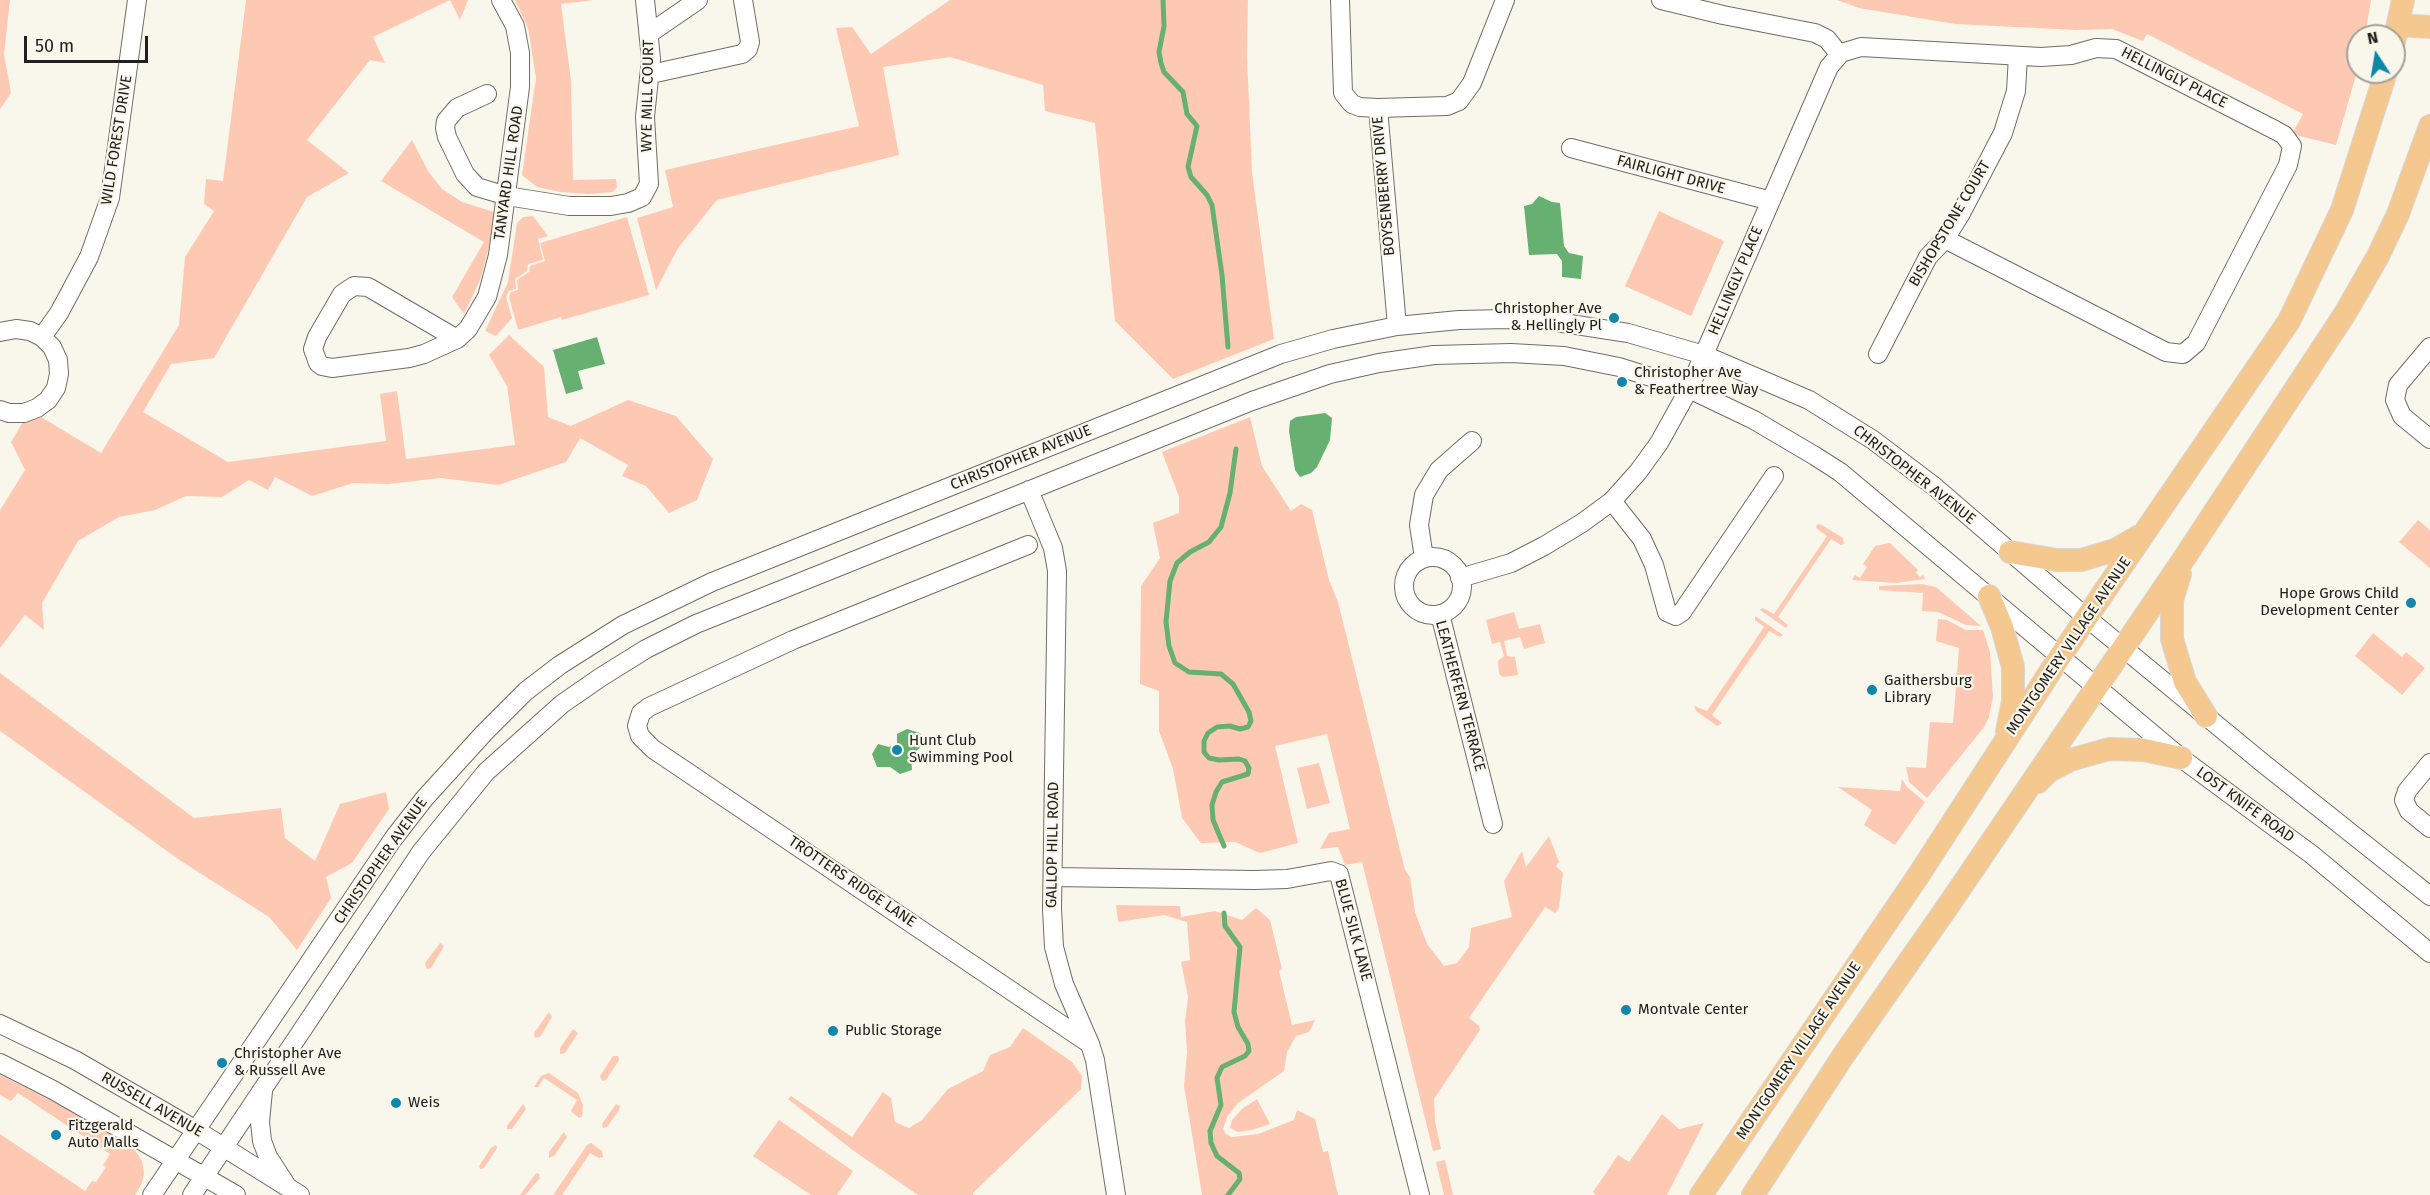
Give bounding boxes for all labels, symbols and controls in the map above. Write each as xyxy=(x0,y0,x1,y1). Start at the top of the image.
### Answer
scale bar xyxy=(27,24,152,62)
north arrow xyxy=(2346,24,2406,84)
text: N xyxy=(2365,27,2380,48)
text: 50 m xyxy=(35,35,74,57)
street label: WYE MILL COURT xyxy=(638,40,658,152)
street label: HELLINGLY PLACE xyxy=(2118,43,2230,113)
street label: WILD FOREST DRIVE xyxy=(98,74,136,206)
street label: TANYARD HILL ROAD xyxy=(491,105,527,241)
street label: BOYSENBERRY DRIVE xyxy=(1369,115,1399,257)
street label: FAIRLIGHT DRIVE xyxy=(1615,152,1727,198)
street label: BISHOPSTONE COURT xyxy=(1905,158,1995,290)
street label: HELLINGLY PLACE xyxy=(1705,224,1767,338)
place label: Christopher Ave & Hellingly Pl xyxy=(1494,300,1602,335)
marker: Christopher Ave & Hellingly Pl xyxy=(1607,311,1621,325)
place label: Christopher Ave & Feathertree Way xyxy=(1634,364,1758,399)
marker: Christopher Ave & Feathertree Way xyxy=(1615,375,1629,389)
street label: CHRISTOPHER AVENUE xyxy=(948,421,1094,495)
street label: CHRISTOPHER AVENUE xyxy=(1849,422,1979,528)
street label: MONTGOMERY VILLAGE AVENUE xyxy=(2003,554,2135,738)
place label: Hope Grows Child Development Center xyxy=(2260,585,2399,620)
marker: Hope Grows Child Development Center xyxy=(2404,596,2418,610)
street label: LEATHERFERN TERRACE xyxy=(1431,618,1489,774)
place label: Gaithersburg Library xyxy=(1884,672,1972,707)
marker: Gaithersburg Library xyxy=(1865,683,1879,697)
place label: Hunt Club Swimming Pool xyxy=(909,732,1013,767)
marker: Hunt Club Swimming Pool xyxy=(890,743,904,757)
street label: LOST KNIFE ROAD xyxy=(2192,763,2298,847)
street label: GALLOP HILL ROAD xyxy=(1043,782,1063,908)
street label: CHRISTOPHER AVENUE xyxy=(330,794,432,928)
street label: TROTTERS RIDGE LANE xyxy=(785,833,919,931)
street label: BLUE SILK LANE xyxy=(1331,877,1375,983)
street label: MONTGOMERY VILLAGE AVENUE xyxy=(1733,959,1865,1143)
place label: Montvale Center xyxy=(1638,1001,1748,1019)
marker: Montvale Center xyxy=(1619,1003,1633,1017)
place label: Public Storage xyxy=(845,1022,942,1040)
marker: Public Storage xyxy=(826,1024,840,1038)
place label: Christopher Ave & Russell Ave xyxy=(234,1045,342,1080)
marker: Christopher Ave & Russell Ave xyxy=(215,1056,229,1070)
street label: RUSSELL AVENUE xyxy=(98,1068,206,1142)
place label: Weis xyxy=(408,1094,440,1112)
marker: Weis xyxy=(389,1096,403,1110)
place label: Fitzgerald Auto Malls xyxy=(68,1117,139,1152)
marker: Fitzgerald Auto Malls xyxy=(49,1128,63,1142)

